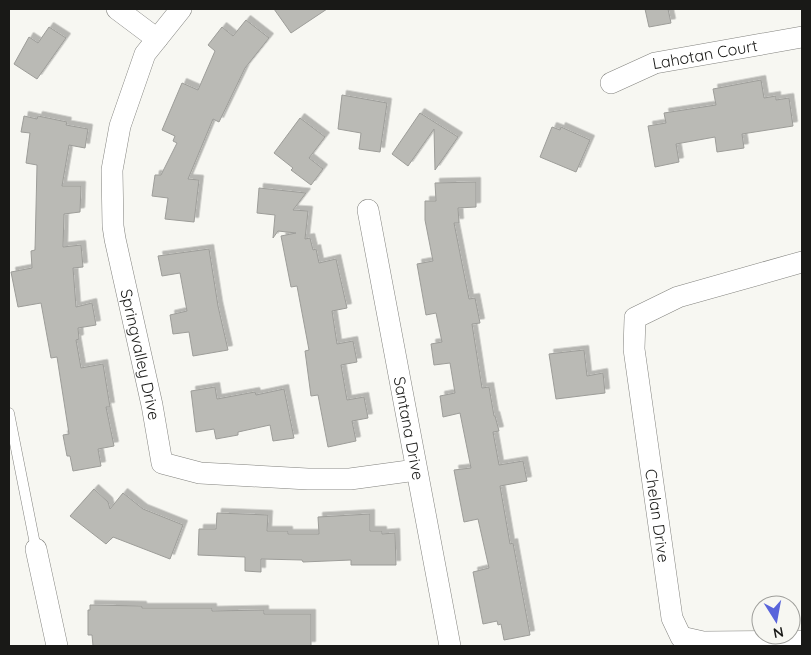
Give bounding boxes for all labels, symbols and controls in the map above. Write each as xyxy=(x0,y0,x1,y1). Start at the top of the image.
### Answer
street label: Lahotan Court xyxy=(651,35,759,73)
street label: Springvalley Drive xyxy=(116,287,164,422)
street label: Santana Drive xyxy=(390,375,429,482)
street label: Chelan Drive xyxy=(641,468,674,564)
north arrow xyxy=(751,595,801,645)
text: N xyxy=(772,623,785,643)

